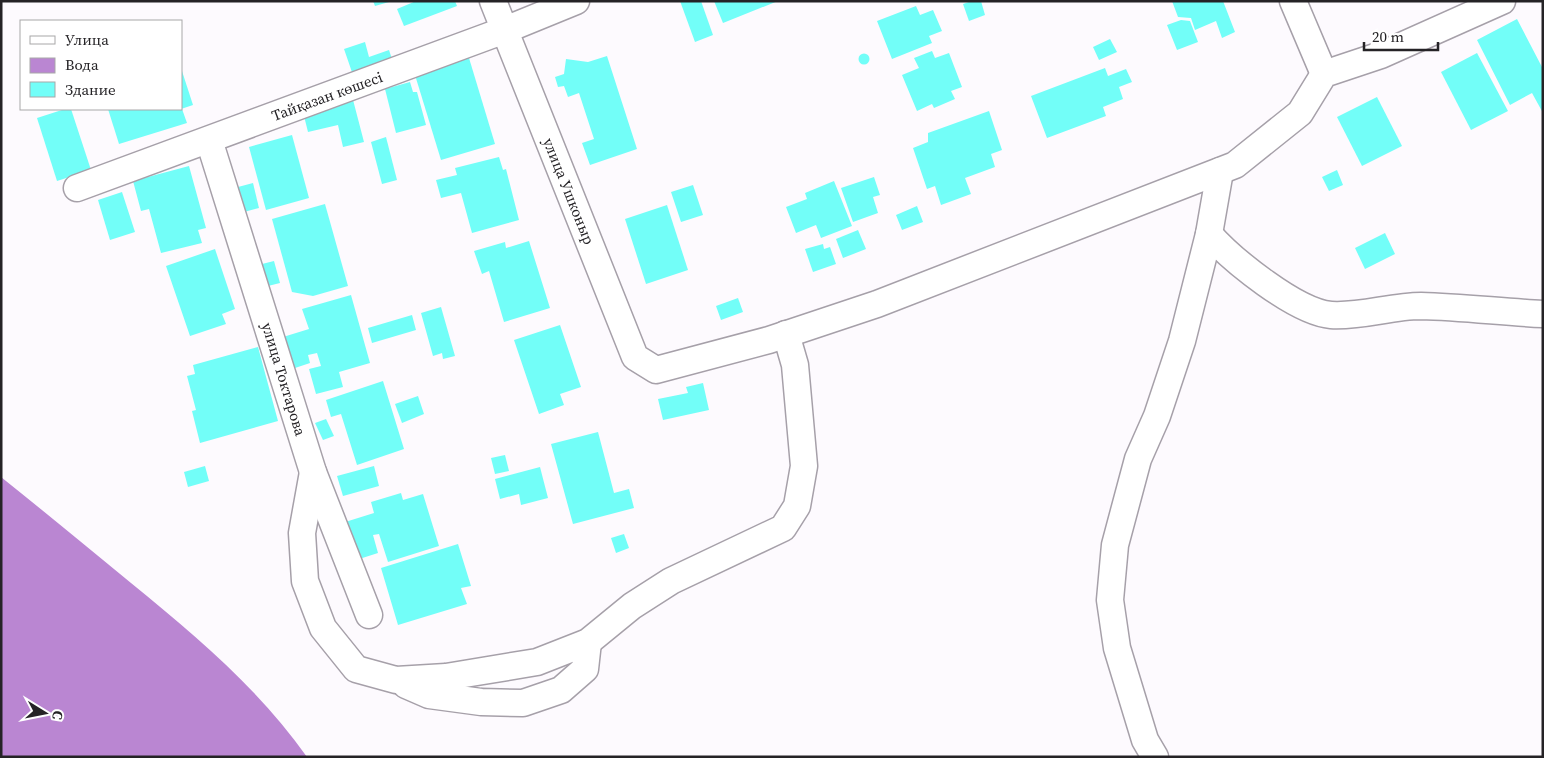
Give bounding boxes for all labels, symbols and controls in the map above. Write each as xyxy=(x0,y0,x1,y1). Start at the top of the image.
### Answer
legend xyxy=(20,20,182,110)
scale bar xyxy=(1364,20,1438,52)
text: 20 m xyxy=(1372,26,1404,47)
text: Улица xyxy=(65,29,109,50)
text: Вода xyxy=(65,54,99,75)
street label: Тайқазан көшесі xyxy=(269,66,385,126)
text: Здание xyxy=(65,79,116,100)
street label: улица Ушконыр xyxy=(538,135,600,248)
street label: улица Токтарова xyxy=(257,320,311,439)
north arrow xyxy=(20,688,70,738)
text: С xyxy=(47,709,68,722)

